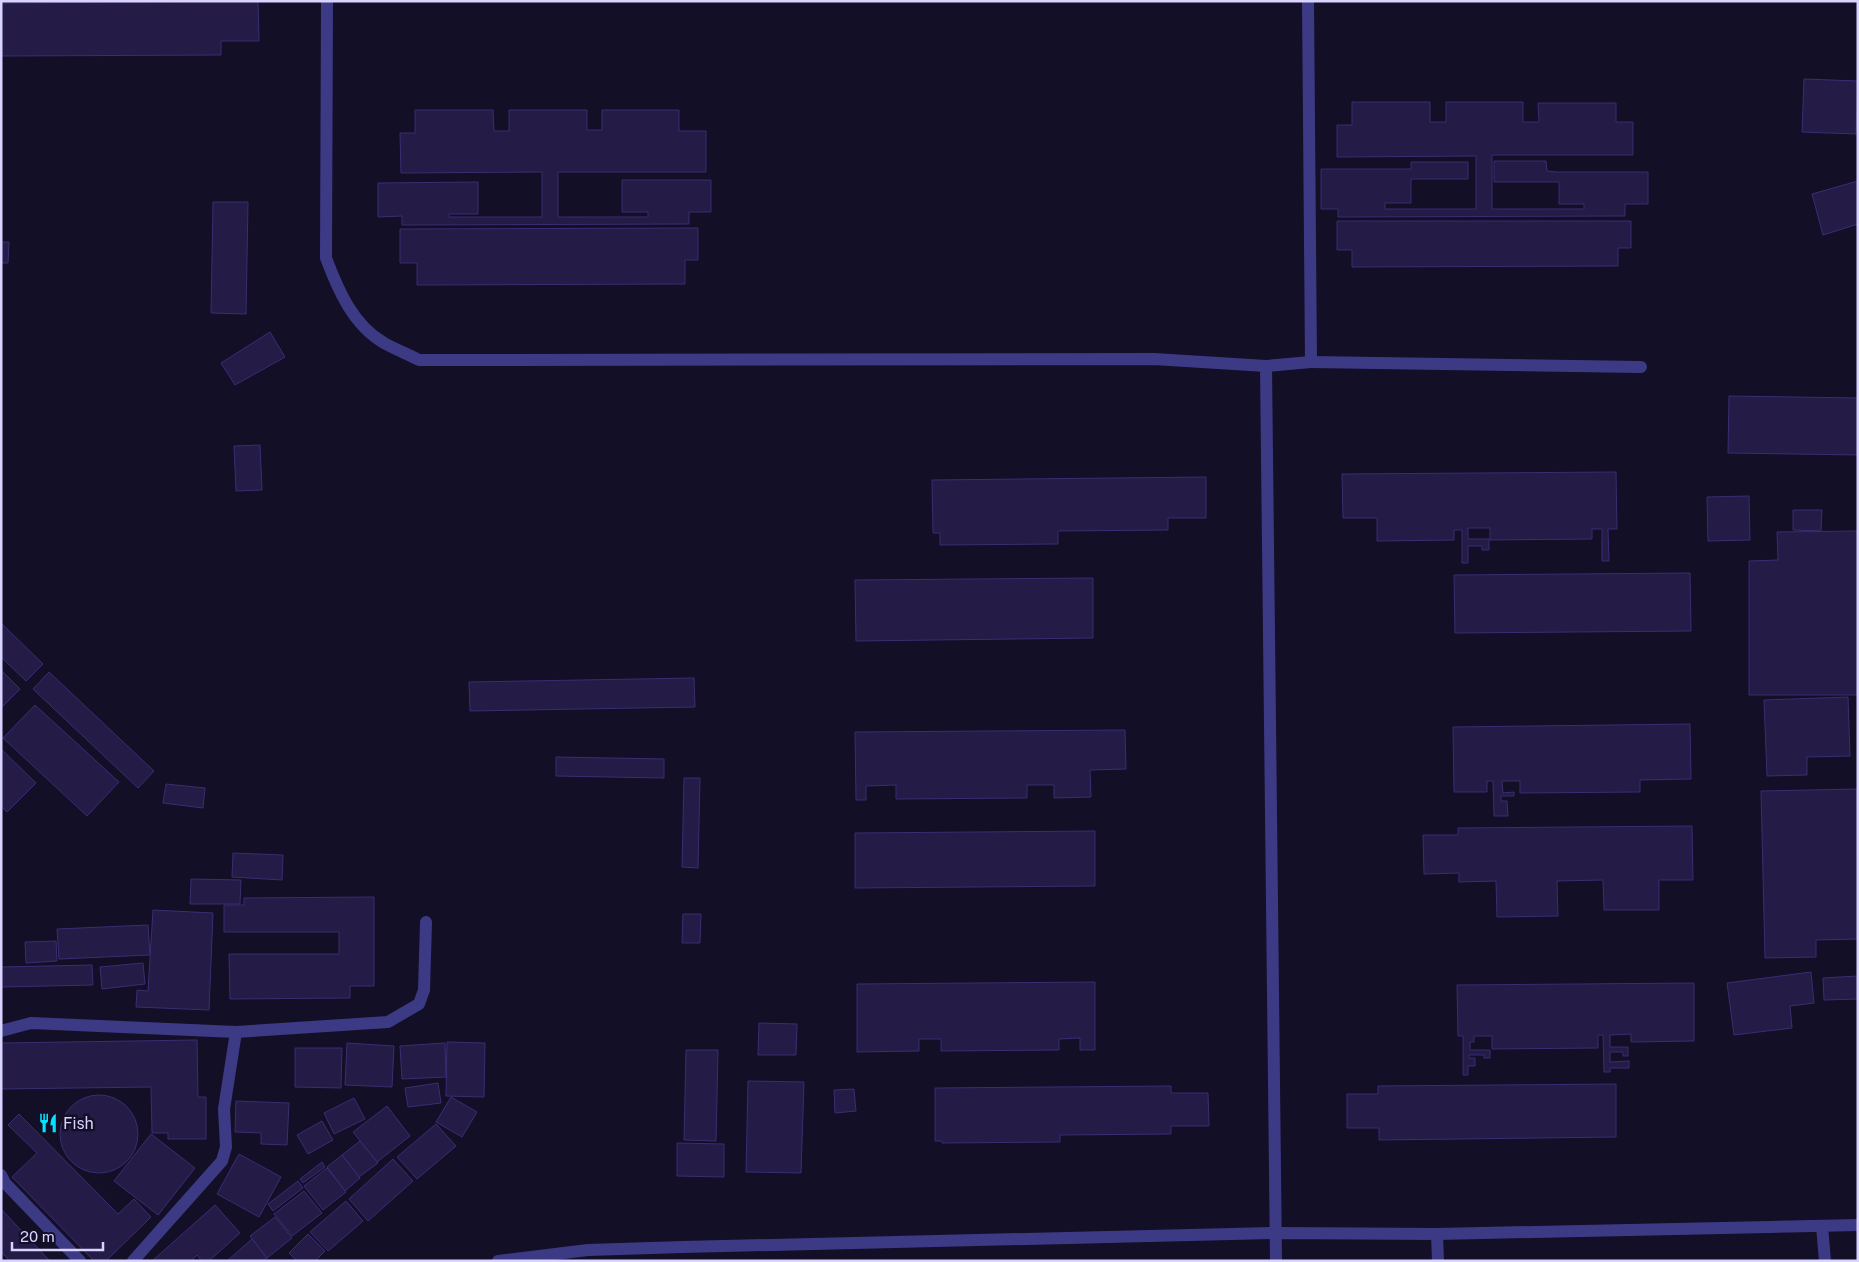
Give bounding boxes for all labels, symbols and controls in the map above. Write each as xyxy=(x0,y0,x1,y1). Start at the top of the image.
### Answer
restaurant icon: Fish xyxy=(37,1112,59,1134)
place label: Fish xyxy=(63,1114,94,1133)
scale bar xyxy=(12,1220,104,1252)
text: 20 m xyxy=(20,1228,55,1245)

